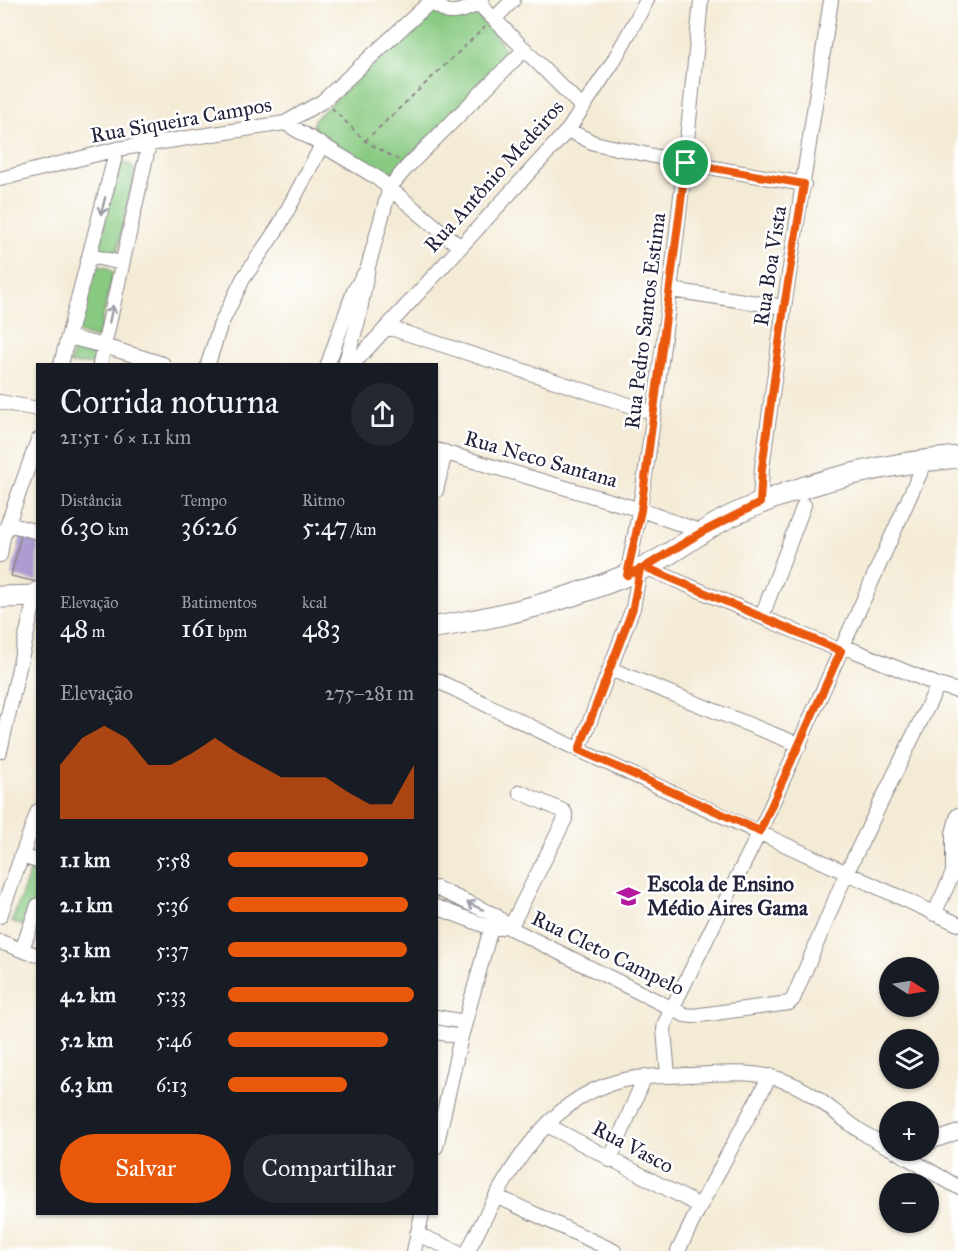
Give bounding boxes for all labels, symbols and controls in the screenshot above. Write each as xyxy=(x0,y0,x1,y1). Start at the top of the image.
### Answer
street label: Rua Siqueira Campos xyxy=(88,91,274,149)
street label: Rua Antônio Medeiros xyxy=(419,94,569,258)
pin xyxy=(660,137,711,188)
icon: arrive xyxy=(669,146,702,179)
one-way arrow xyxy=(96,196,108,215)
street label: Rua Boa Vista xyxy=(748,204,792,328)
street label: Rua Pedro Santos Estima xyxy=(619,211,671,431)
one-way arrow xyxy=(105,304,117,323)
text: Corrida noturna xyxy=(60,382,279,422)
button: share xyxy=(351,383,414,446)
text: 21:51 · 6 × 1.1 km xyxy=(60,425,191,449)
street label: Rua Neco Santana xyxy=(461,425,621,493)
text: Distância xyxy=(60,491,122,510)
text: Tempo xyxy=(181,491,227,510)
text: Ritmo xyxy=(302,491,345,510)
text: 6.30 xyxy=(60,510,104,542)
text: 36:26 xyxy=(181,510,237,542)
text: 5:47 xyxy=(302,510,348,542)
text: km xyxy=(104,520,129,539)
text: /km xyxy=(348,520,377,539)
text: Elevação xyxy=(60,593,118,612)
text: Batimentos xyxy=(181,593,257,612)
text: kcal xyxy=(302,593,327,612)
text: 48 xyxy=(60,612,88,644)
text: 161 xyxy=(181,612,215,644)
text: 483 xyxy=(302,612,341,644)
text: m xyxy=(88,622,105,641)
text: bpm xyxy=(215,622,247,641)
text: Elevação xyxy=(60,681,133,705)
text: 275–281 m xyxy=(325,681,414,705)
text: 1.1 km xyxy=(60,848,110,872)
text: 5:58 xyxy=(156,848,190,872)
place label: Escola de Ensino Médio Aires Gama xyxy=(647,871,809,921)
school or university icon: Escola de Ensino Médio Aires Gama xyxy=(616,883,642,909)
text: 2.1 km xyxy=(60,893,113,917)
text: 5:36 xyxy=(156,893,189,917)
one-way arrow xyxy=(466,899,484,911)
street label: Rua Cleto Campelo xyxy=(527,905,689,1001)
text: 3.1 km xyxy=(60,938,110,962)
text: 5:37 xyxy=(156,938,189,962)
north arrow xyxy=(879,957,939,1017)
map controls xyxy=(879,957,939,1233)
text: 4.2 km xyxy=(60,983,116,1007)
text: 5:33 xyxy=(156,983,186,1007)
text: 5.2 km xyxy=(60,1028,113,1052)
text: 5:46 xyxy=(156,1028,192,1052)
button: layers xyxy=(879,1029,939,1089)
text: 6.3 km xyxy=(60,1073,113,1097)
text: 6:13 xyxy=(156,1073,187,1097)
button: + xyxy=(879,1101,939,1161)
street label: Rua Vasco xyxy=(588,1115,678,1179)
button: Salvar xyxy=(60,1134,231,1203)
button: Compartilhar xyxy=(243,1134,414,1203)
button: − xyxy=(879,1173,939,1233)

